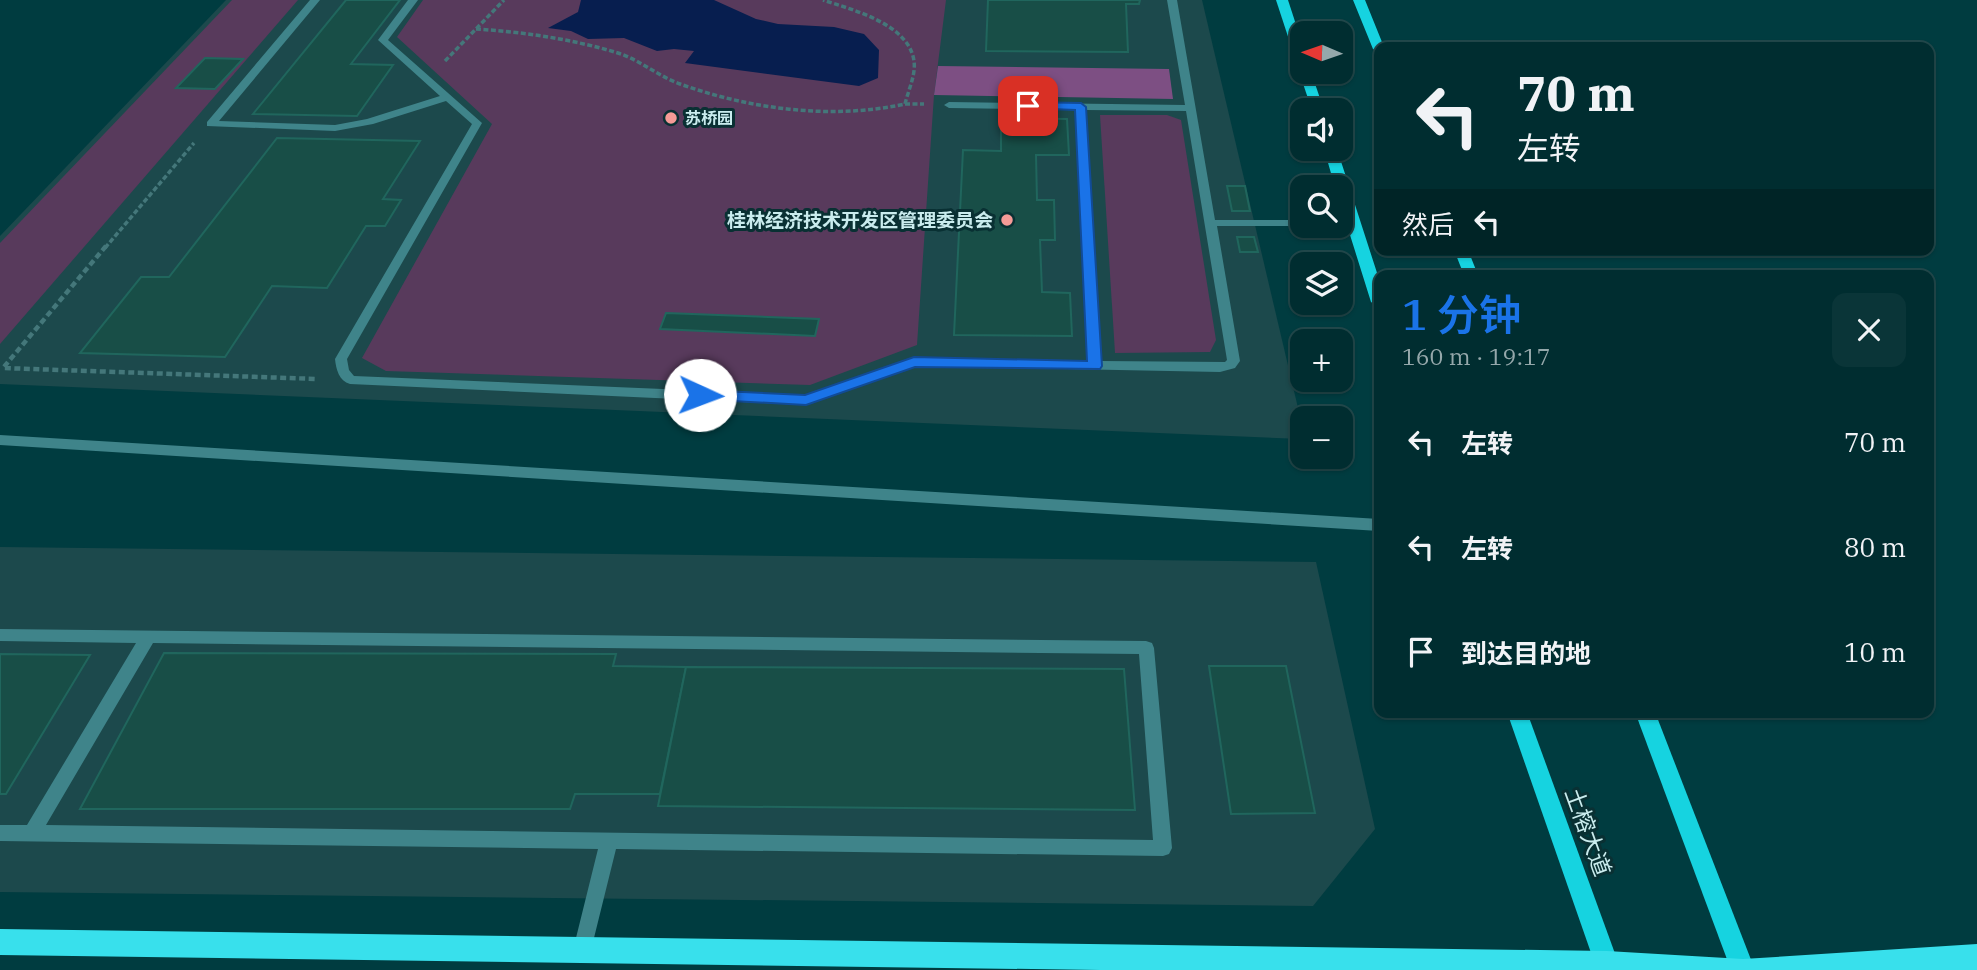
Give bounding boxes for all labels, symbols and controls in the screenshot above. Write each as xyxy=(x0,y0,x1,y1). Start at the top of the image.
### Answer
north arrow xyxy=(1290,21,1353,84)
map controls xyxy=(1290,21,1353,469)
text: 70 m xyxy=(1517,61,1635,124)
icon: left xyxy=(1402,70,1493,161)
pin xyxy=(998,76,1058,136)
icon: arrive xyxy=(1009,87,1047,125)
button: sound xyxy=(1290,98,1353,161)
place label: 苏桥园 xyxy=(685,108,733,128)
marker: 苏桥园 xyxy=(663,110,679,126)
text: 左转 xyxy=(1517,127,1581,169)
button: search xyxy=(1290,175,1353,238)
icon: left xyxy=(1468,203,1506,241)
text: 然后 xyxy=(1402,207,1454,241)
place label: 桂林经济技术开发区管理委员会 xyxy=(727,208,993,232)
marker: 桂林经济技术开发区管理委员会 xyxy=(999,212,1015,228)
button: layers xyxy=(1290,252,1353,315)
text: 1 分钟 xyxy=(1402,287,1521,342)
button: close xyxy=(1832,293,1906,367)
button: + xyxy=(1290,329,1353,392)
text: 160 m · 19:17 xyxy=(1402,341,1551,371)
position arrow xyxy=(663,358,737,432)
button: − xyxy=(1290,406,1353,469)
icon: left xyxy=(1402,423,1440,461)
text: 70 m xyxy=(1844,425,1906,459)
text: 左转 xyxy=(1461,426,1513,460)
icon: left xyxy=(1402,528,1440,566)
text: 80 m xyxy=(1844,530,1906,564)
text: 左转 xyxy=(1461,531,1513,565)
icon: arrive xyxy=(1402,633,1440,671)
text: 10 m xyxy=(1844,635,1906,669)
text: 到达目的地 xyxy=(1461,636,1591,670)
street label: 土榕大道 xyxy=(1559,783,1619,880)

